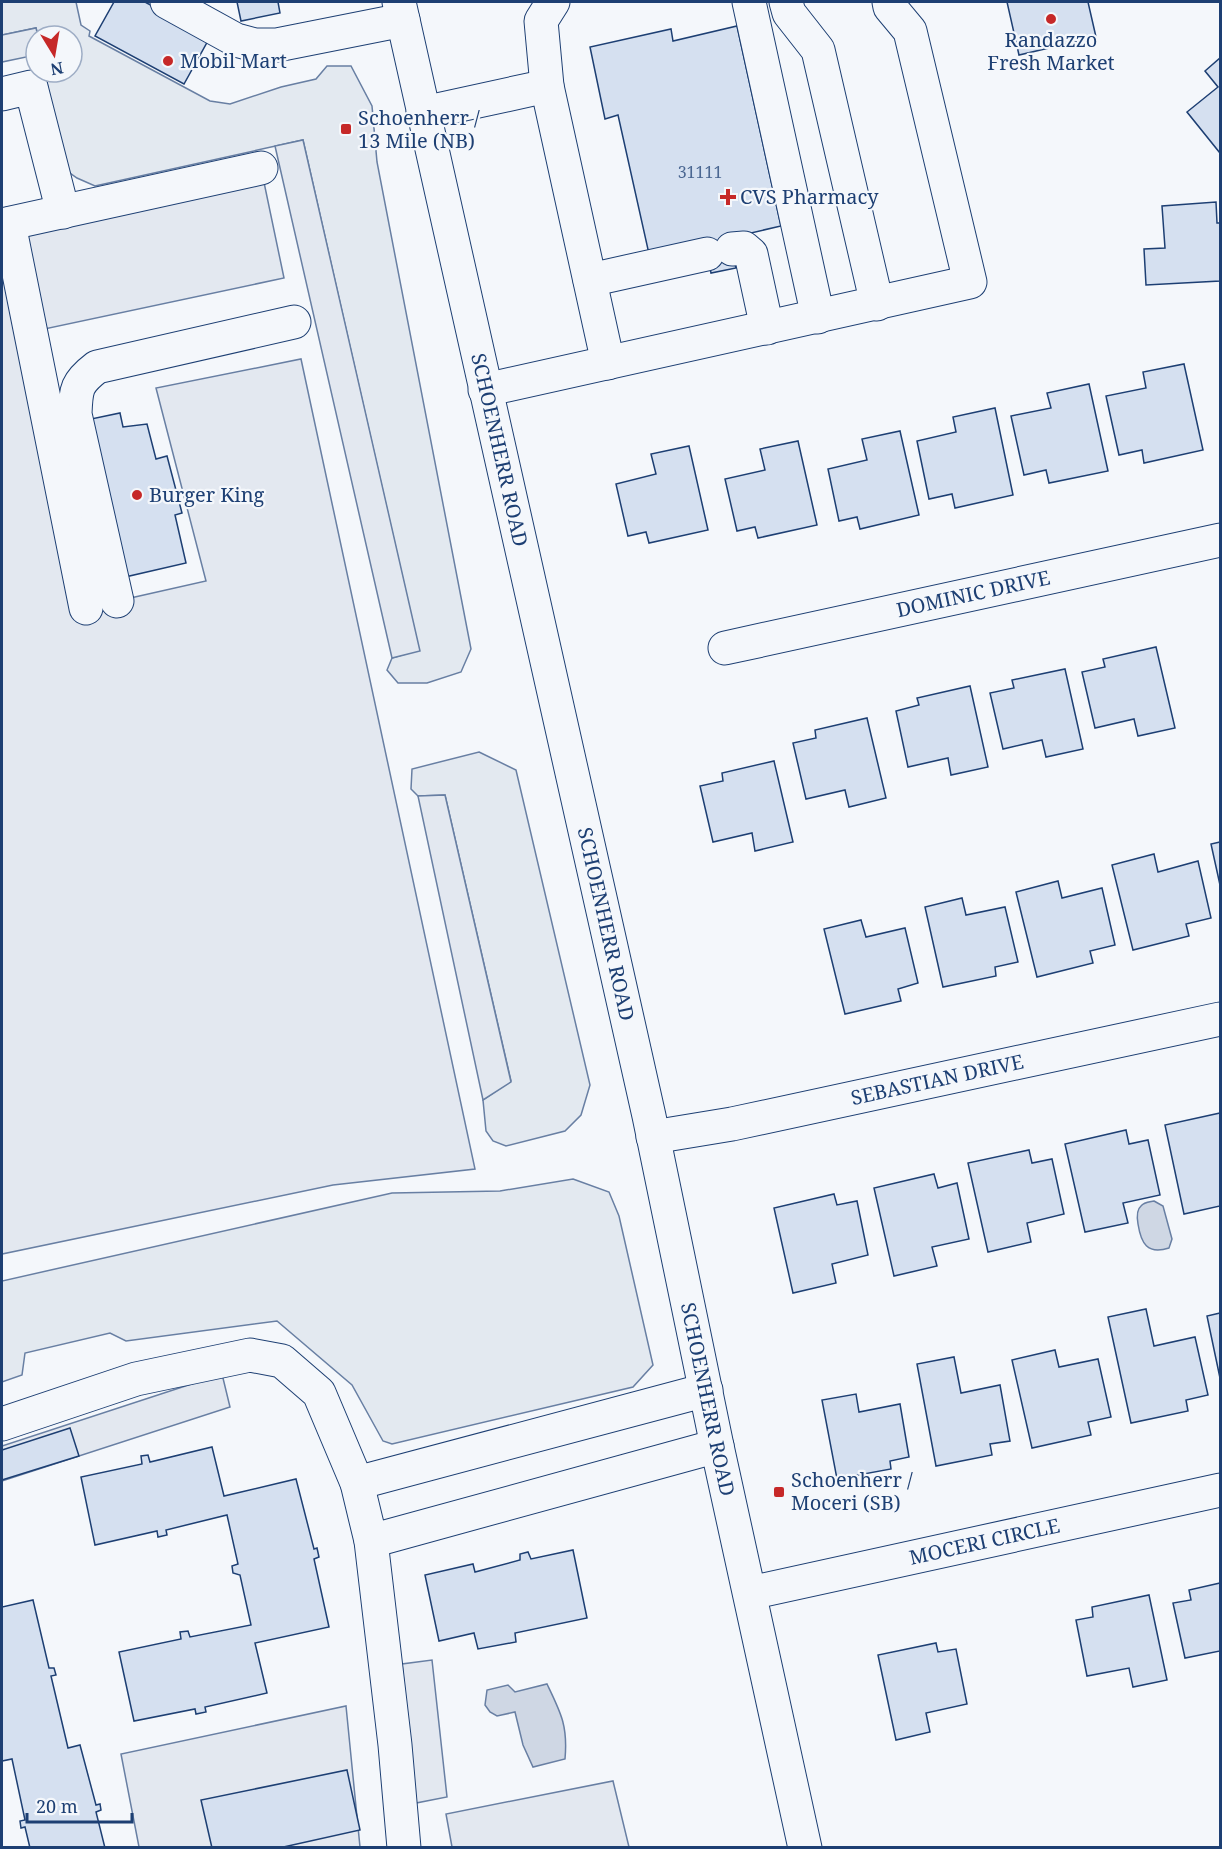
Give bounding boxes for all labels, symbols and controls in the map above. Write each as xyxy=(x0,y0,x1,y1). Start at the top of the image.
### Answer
marker: Randazzo Fresh Market xyxy=(1044,12,1058,26)
north arrow xyxy=(24,24,84,84)
place label: Randazzo Fresh Market xyxy=(987,26,1115,76)
place label: Mobil Mart xyxy=(180,47,287,74)
marker: Mobil Mart xyxy=(161,54,175,68)
text: N xyxy=(48,57,65,81)
place label: Schoenherr / 13 Mile (NB) xyxy=(358,104,480,154)
marker: Schoenherr / 13 Mile (NB) xyxy=(339,122,353,136)
house number: 31111 xyxy=(678,161,722,183)
place label: CVS Pharmacy xyxy=(740,183,879,210)
marker: CVS Pharmacy xyxy=(721,190,735,204)
street label: SCHOENHERR ROAD xyxy=(465,351,535,549)
place label: Burger King xyxy=(149,481,265,508)
marker: Burger King xyxy=(130,488,144,502)
street label: DOMINIC DRIVE xyxy=(894,563,1052,623)
street label: SCHOENHERR ROAD xyxy=(572,825,641,1023)
street label: SEBASTIAN DRIVE xyxy=(848,1048,1026,1111)
street label: SCHOENHERR ROAD xyxy=(675,1300,742,1499)
place label: Schoenherr / Moceri (SB) xyxy=(791,1466,913,1516)
marker: Schoenherr / Moceri (SB) xyxy=(772,1485,786,1499)
street label: MOCERI CIRCLE xyxy=(906,1512,1062,1571)
scale bar xyxy=(27,1786,132,1824)
text: 20 m xyxy=(36,1794,78,1818)

